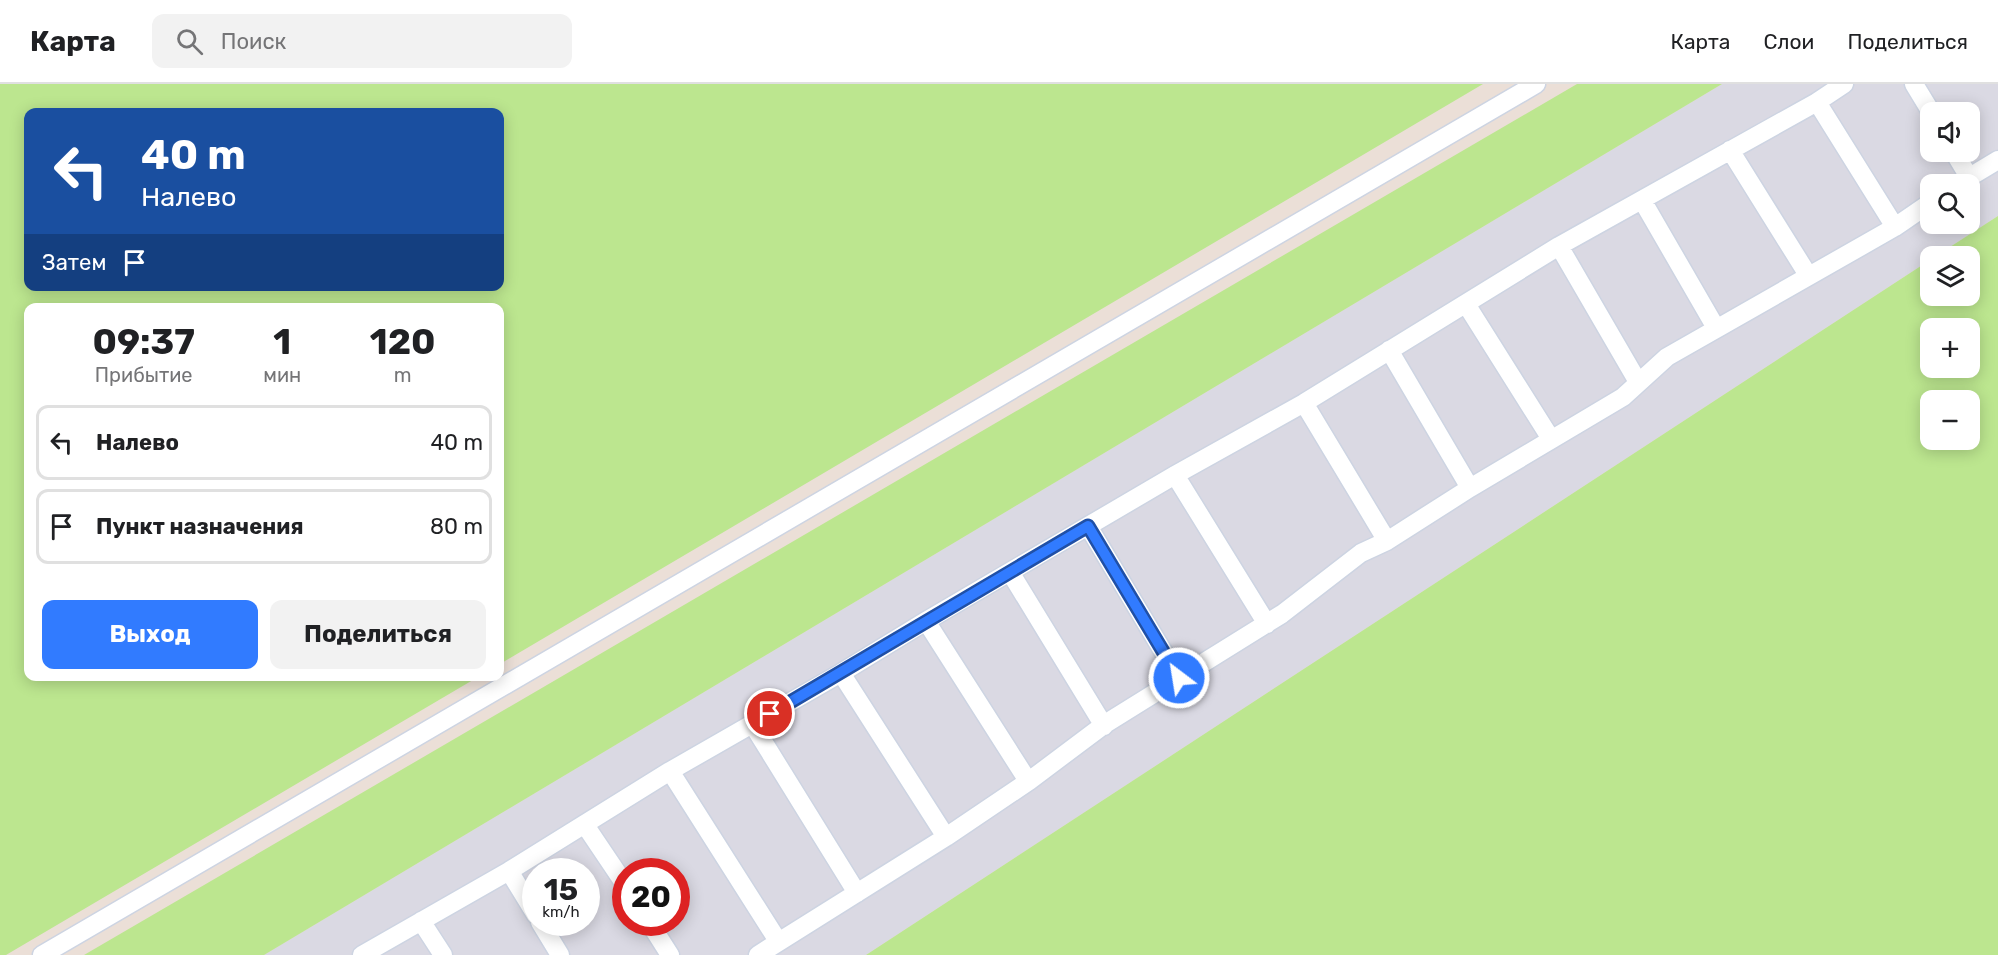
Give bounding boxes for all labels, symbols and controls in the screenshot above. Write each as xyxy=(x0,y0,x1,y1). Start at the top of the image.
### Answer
search box xyxy=(152,14,572,68)
text: Карта xyxy=(30,25,116,58)
icon: search xyxy=(173,25,206,58)
text: Поиск xyxy=(221,28,286,55)
text: Карта xyxy=(1670,29,1730,54)
text: Слои xyxy=(1763,29,1814,54)
text: Поделиться xyxy=(1847,29,1968,54)
map controls xyxy=(1920,102,1980,450)
button: sound xyxy=(1920,102,1980,162)
text: 40 m xyxy=(141,130,246,180)
icon: left xyxy=(42,132,120,210)
button: search xyxy=(1920,174,1980,234)
text: Налево xyxy=(141,181,237,213)
icon: arrive xyxy=(118,246,151,279)
button: layers xyxy=(1920,246,1980,306)
text: Затем xyxy=(42,249,106,276)
button: + xyxy=(1920,318,1980,378)
text: 09:37 xyxy=(92,320,195,363)
text: 1 xyxy=(273,320,291,363)
text: 120 xyxy=(370,320,436,363)
text: Прибытие xyxy=(95,363,193,387)
text: мин xyxy=(263,363,301,387)
text: m xyxy=(394,363,412,387)
button: − xyxy=(1920,390,1980,450)
icon: left xyxy=(45,426,78,459)
text: Налево xyxy=(96,429,179,456)
text: 40 m xyxy=(430,429,483,456)
icon: arrive xyxy=(45,510,78,543)
text: Пункт назначения xyxy=(96,513,304,540)
text: 80 m xyxy=(430,513,483,540)
button: Выход xyxy=(42,600,258,669)
button: Поделиться xyxy=(270,600,486,669)
position arrow xyxy=(1147,646,1211,710)
pin xyxy=(744,688,795,739)
icon: arrive xyxy=(753,697,786,730)
speed limit sign: 20 xyxy=(612,858,690,936)
text: 15 xyxy=(544,872,578,908)
text: km/h xyxy=(542,903,580,921)

